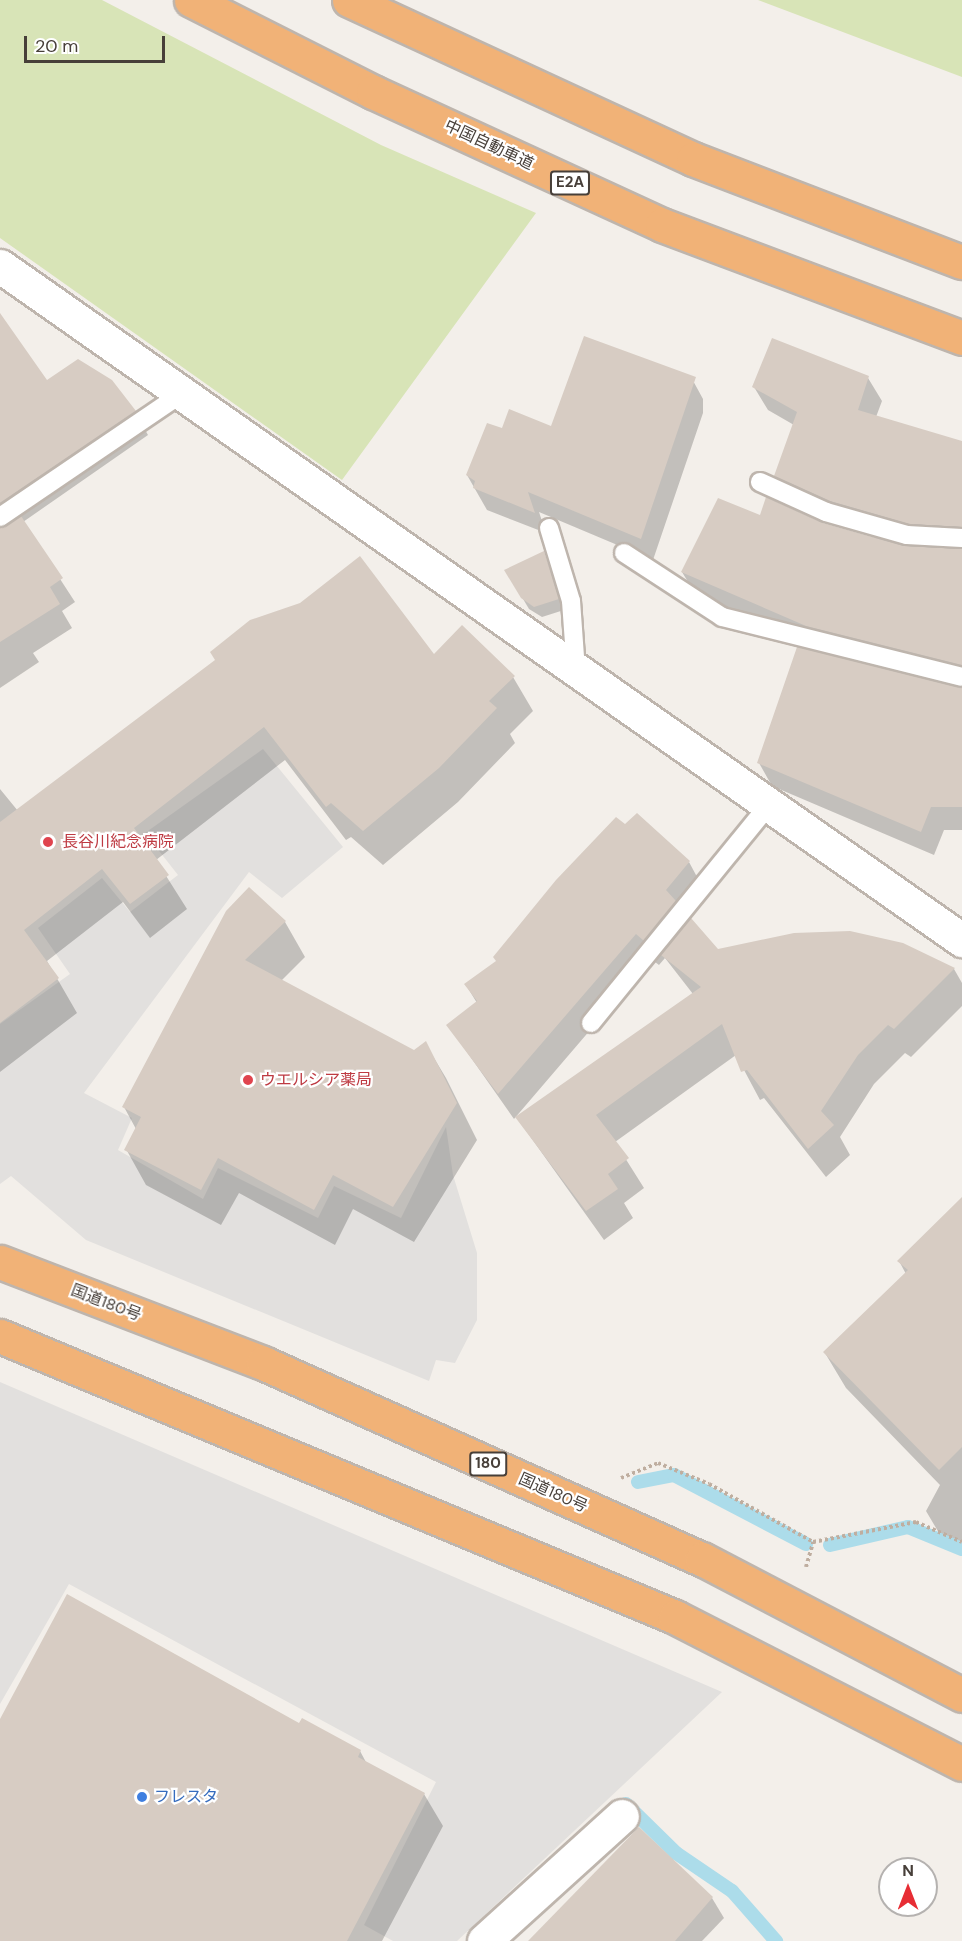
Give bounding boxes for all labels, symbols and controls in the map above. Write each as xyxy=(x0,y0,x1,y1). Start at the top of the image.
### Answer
scale bar xyxy=(27,24,168,62)
text: 20 m xyxy=(35,34,78,58)
street label: 中国自動車道 xyxy=(441,116,537,174)
road number: E2A xyxy=(549,171,591,195)
place label: 長谷川紀念病院 xyxy=(62,832,174,852)
marker: 長谷川紀念病院 xyxy=(39,833,57,851)
place label: ウエルシア薬局 xyxy=(260,1070,372,1090)
marker: ウエルシア薬局 xyxy=(241,1073,255,1087)
street label: 国道180号 xyxy=(68,1281,144,1325)
road number: 180 xyxy=(468,1452,508,1476)
street label: 国道180号 xyxy=(515,1469,591,1517)
place label: フレスタ xyxy=(154,1787,218,1807)
marker: フレスタ xyxy=(135,1790,149,1804)
north arrow xyxy=(878,1857,938,1917)
text: N xyxy=(902,1860,914,1881)

